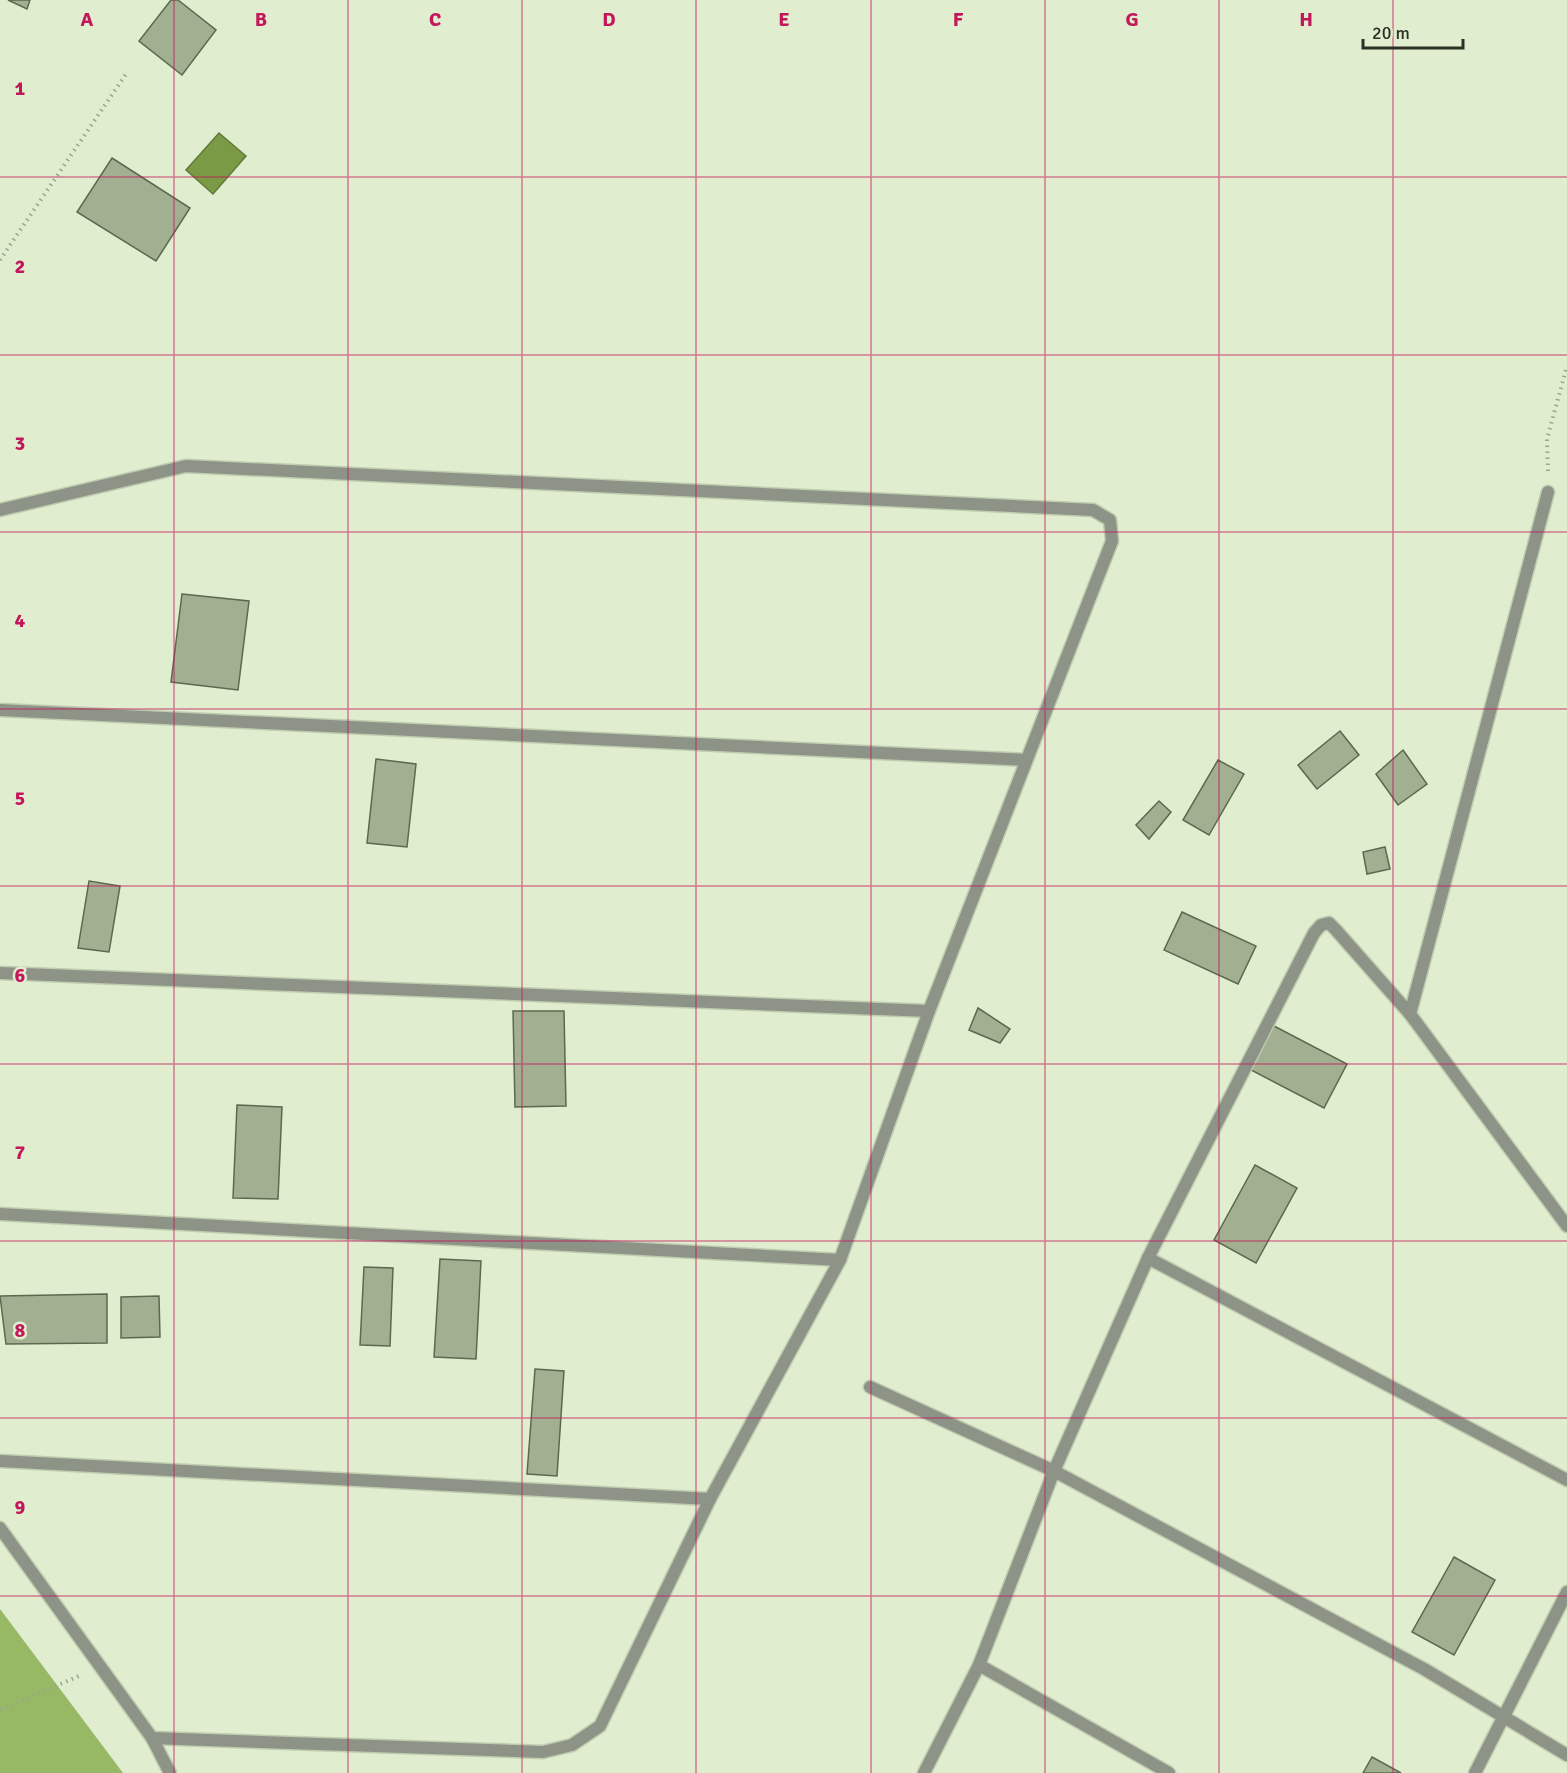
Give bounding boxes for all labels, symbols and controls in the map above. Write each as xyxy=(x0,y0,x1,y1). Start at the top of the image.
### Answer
text: A xyxy=(81,7,94,32)
text: B xyxy=(255,7,267,32)
text: C xyxy=(429,7,441,32)
text: D xyxy=(602,7,616,32)
text: E xyxy=(778,7,790,32)
text: F xyxy=(953,7,964,32)
text: G xyxy=(1125,7,1139,32)
text: H xyxy=(1299,7,1313,32)
scale bar xyxy=(1363,12,1464,50)
text: 20 m xyxy=(1372,22,1410,44)
text: 1 xyxy=(15,76,26,101)
text: 2 xyxy=(15,254,25,279)
text: 3 xyxy=(15,431,25,456)
text: 4 xyxy=(15,608,26,633)
text: 5 xyxy=(15,786,25,811)
text: 6 xyxy=(15,963,26,988)
text: 7 xyxy=(15,1140,26,1165)
text: 8 xyxy=(15,1318,26,1343)
text: 9 xyxy=(15,1495,26,1520)

